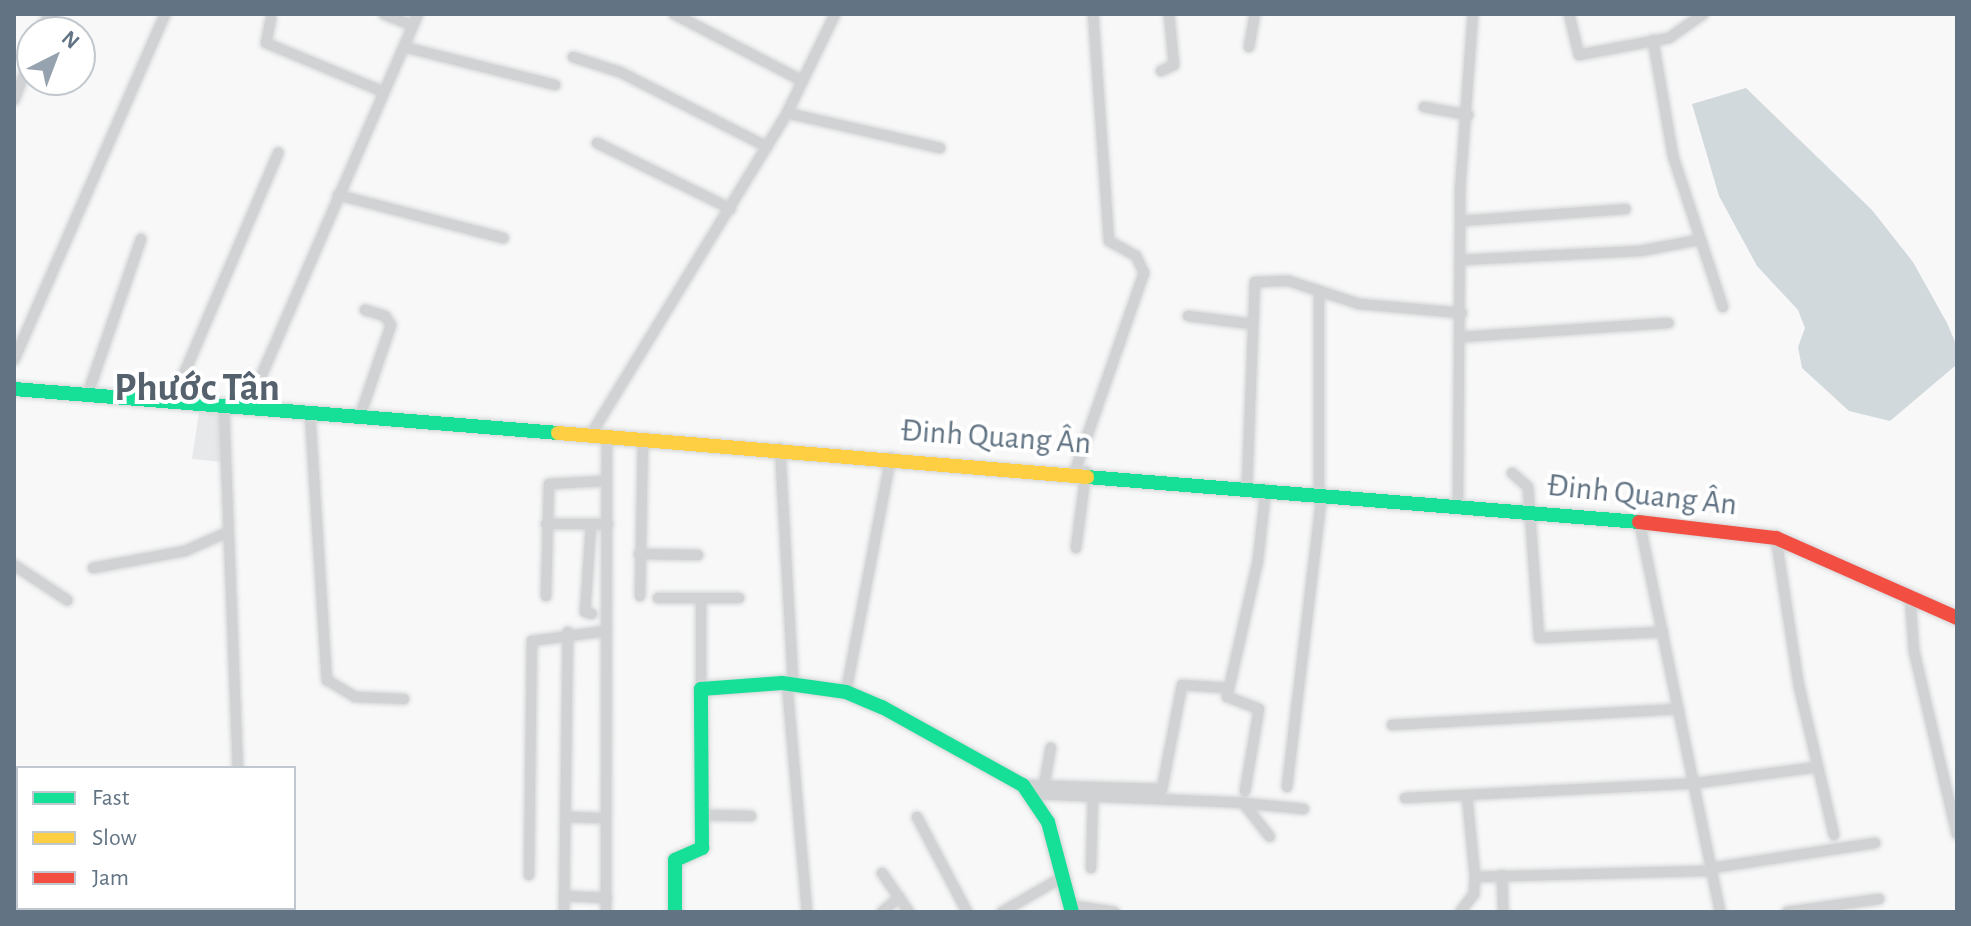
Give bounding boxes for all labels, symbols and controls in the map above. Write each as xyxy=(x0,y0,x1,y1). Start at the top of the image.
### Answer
north arrow xyxy=(16,16,96,96)
text: N xyxy=(58,26,84,53)
district label: Phước Tân xyxy=(114,364,280,412)
street label: Đinh Quang Ân xyxy=(899,411,1093,463)
street label: Đinh Quang Ân xyxy=(1545,466,1739,524)
legend xyxy=(16,766,296,910)
text: Fast xyxy=(92,786,129,810)
text: Slow xyxy=(92,826,137,850)
text: Jam xyxy=(92,866,129,890)

